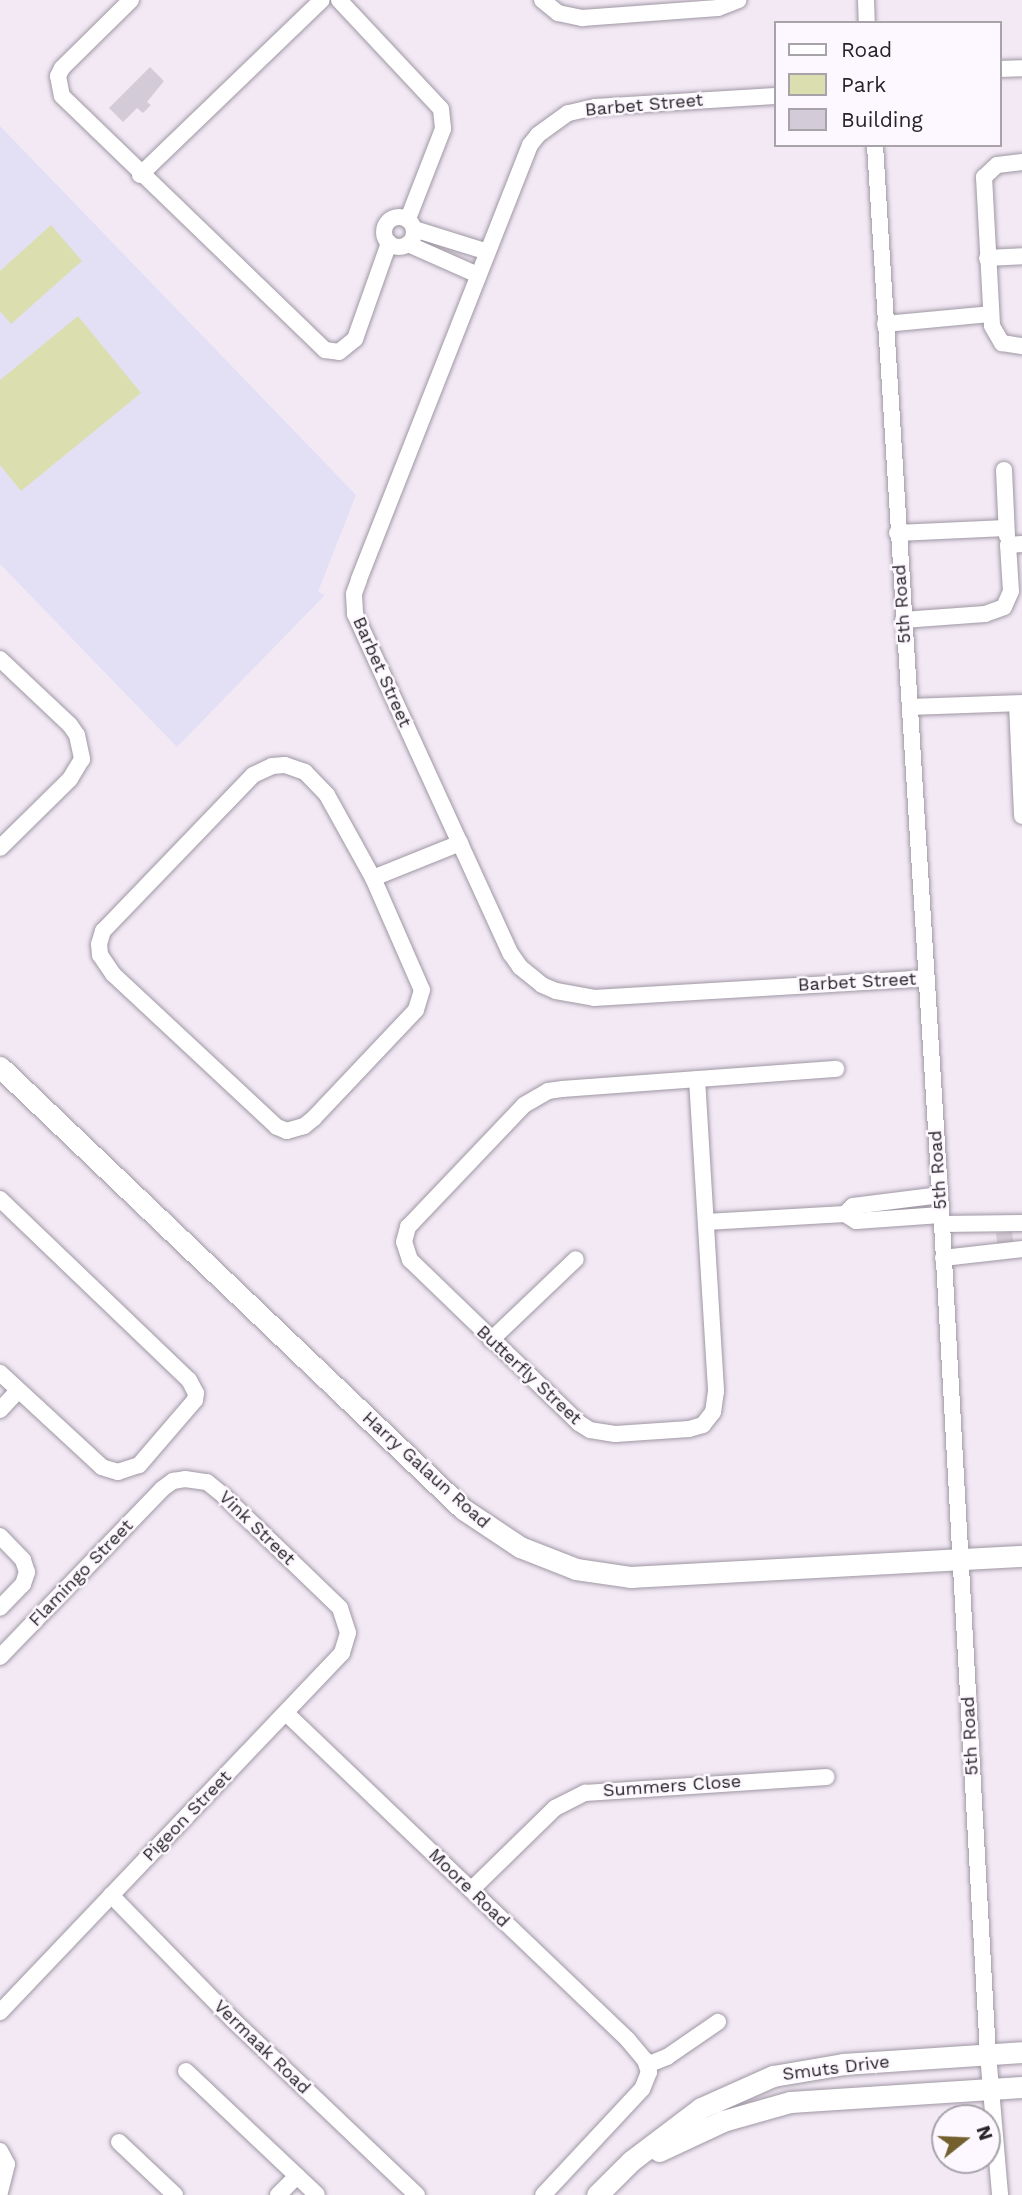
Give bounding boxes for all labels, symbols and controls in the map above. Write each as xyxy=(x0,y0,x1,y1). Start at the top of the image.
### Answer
legend xyxy=(774,21,1001,147)
text: Road xyxy=(841,37,892,62)
text: Park xyxy=(841,72,886,97)
street label: Barbet Street xyxy=(584,89,704,121)
text: Building xyxy=(841,107,923,132)
street label: 5th Road xyxy=(888,564,916,644)
street label: Barbet Street xyxy=(348,613,416,731)
street label: Barbet Street xyxy=(797,968,917,996)
street label: 5th Road xyxy=(924,1130,952,1210)
street label: Butterfly Street xyxy=(472,1321,586,1429)
street label: Harry Galaun Road xyxy=(358,1407,494,1533)
street label: Vink Street xyxy=(214,1486,300,1570)
street label: Flamingo Street xyxy=(24,1515,138,1631)
street label: 5th Road xyxy=(957,1696,983,1776)
street label: Pigeon Street xyxy=(138,1766,236,1866)
street label: Summers Close xyxy=(602,1770,742,1802)
street label: Moore Road xyxy=(424,1844,514,1932)
street label: Vermaak Road xyxy=(209,1995,315,2099)
street label: Smuts Drive xyxy=(781,2051,891,2085)
north arrow xyxy=(931,2104,1001,2174)
text: N xyxy=(971,2123,998,2143)

